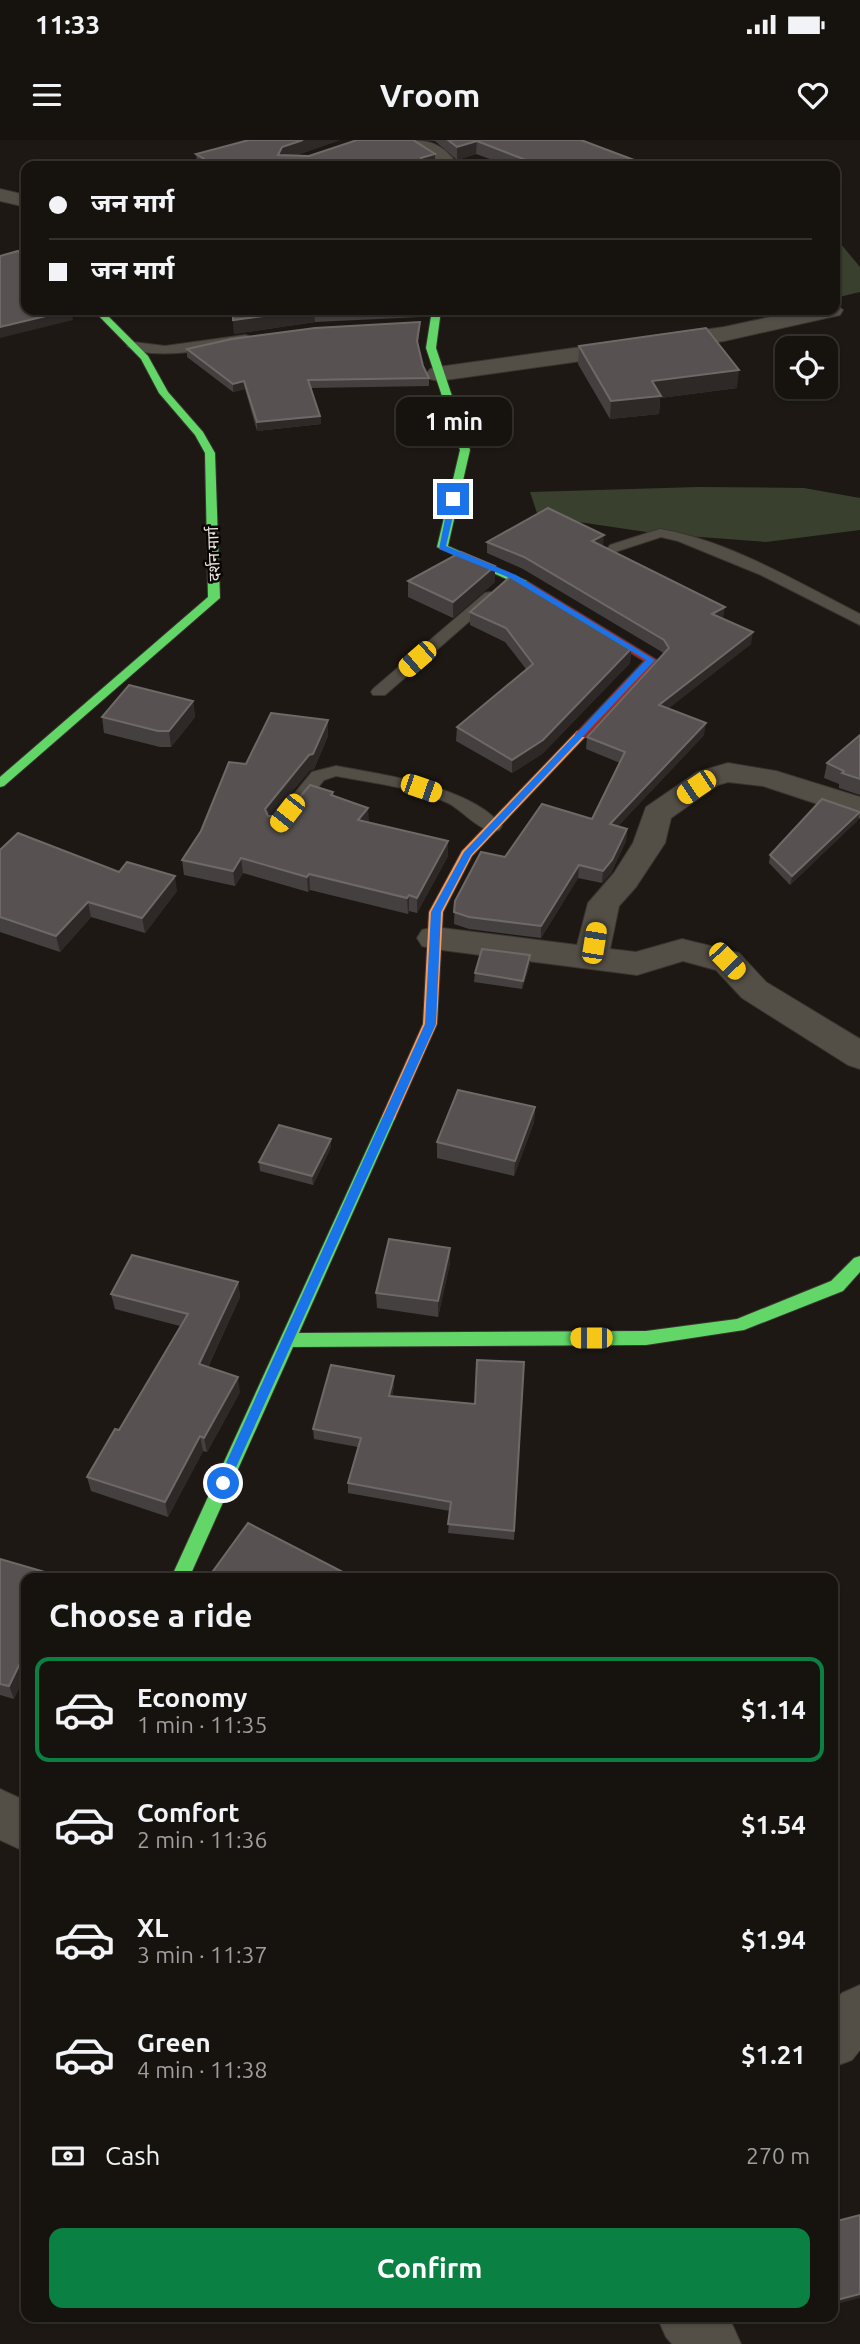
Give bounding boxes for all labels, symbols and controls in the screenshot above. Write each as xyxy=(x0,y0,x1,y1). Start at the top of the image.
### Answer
text: 11:33 xyxy=(35,10,100,39)
icon: menu xyxy=(28,76,66,114)
icon: heart xyxy=(794,76,832,114)
text: Vroom xyxy=(380,77,480,113)
text: जन मार्ग xyxy=(91,188,174,217)
text: जन मार्ग xyxy=(91,255,174,284)
map controls xyxy=(775,336,838,399)
button: locate xyxy=(775,336,838,399)
callout: 1 min xyxy=(395,398,511,446)
text: 1 min xyxy=(425,409,483,434)
route end xyxy=(437,483,469,515)
street label: दर्शन मार्ग xyxy=(203,525,223,582)
car xyxy=(395,637,440,681)
car xyxy=(673,767,720,807)
car xyxy=(398,771,445,805)
car xyxy=(266,790,309,836)
car xyxy=(581,921,608,965)
car xyxy=(705,939,750,983)
car xyxy=(571,1328,613,1349)
route start xyxy=(207,1467,239,1499)
text: Choose a ride xyxy=(49,1597,252,1633)
icon: car xyxy=(53,1678,116,1741)
text: Economy xyxy=(137,1683,247,1712)
text: $1.14 xyxy=(741,1695,806,1724)
text: 1 min · 11:35 xyxy=(137,1712,268,1737)
icon: car xyxy=(53,1793,116,1856)
text: Comfort xyxy=(137,1798,240,1827)
text: $1.54 xyxy=(741,1810,806,1839)
text: 2 min · 11:36 xyxy=(137,1827,268,1852)
icon: car xyxy=(53,1908,116,1971)
text: XL xyxy=(137,1913,168,1942)
text: $1.94 xyxy=(741,1925,806,1954)
text: 3 min · 11:37 xyxy=(137,1942,268,1967)
icon: car xyxy=(53,2023,116,2086)
text: Green xyxy=(137,2028,211,2057)
text: $1.21 xyxy=(741,2040,806,2069)
text: 4 min · 11:38 xyxy=(137,2057,268,2082)
icon: cash xyxy=(49,2137,87,2175)
text: Cash xyxy=(105,2141,160,2170)
text: 270 m xyxy=(746,2143,810,2168)
button: Confirm xyxy=(49,2228,810,2308)

